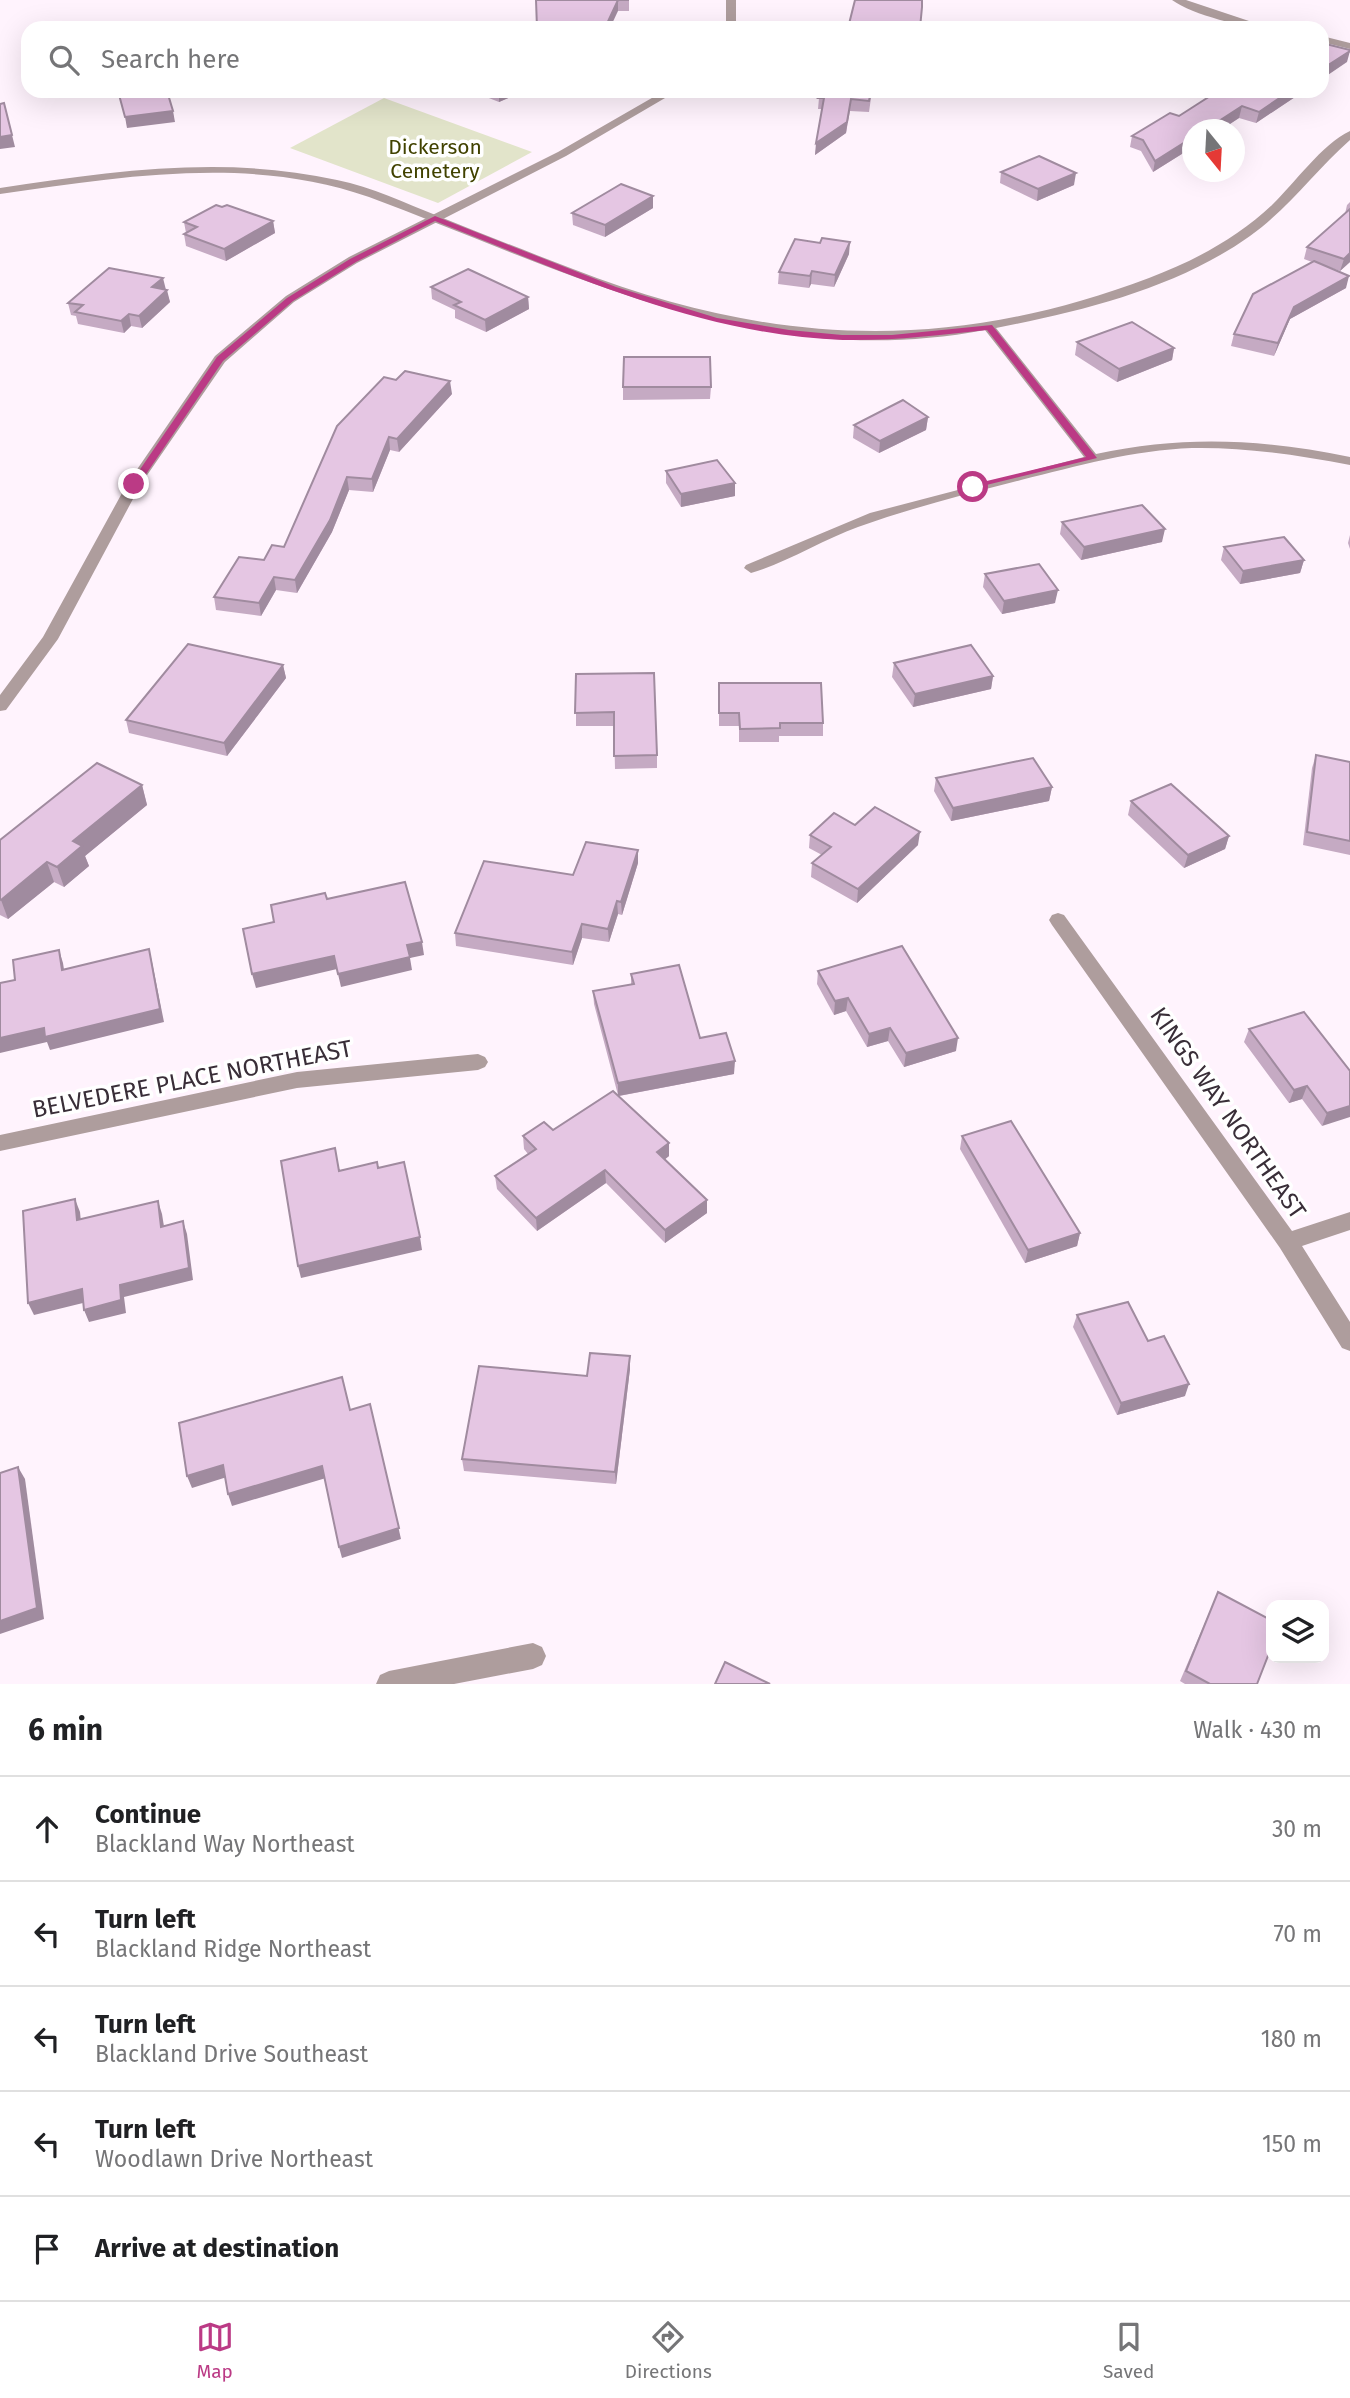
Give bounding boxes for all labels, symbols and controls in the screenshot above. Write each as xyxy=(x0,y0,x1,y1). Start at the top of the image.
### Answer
search box xyxy=(21,21,1329,98)
icon: search xyxy=(45,41,83,79)
text: Search here xyxy=(101,44,240,75)
north arrow xyxy=(1182,119,1245,182)
park label: Dickerson Cemetery xyxy=(388,134,482,184)
route end xyxy=(118,468,149,499)
route start xyxy=(957,471,988,502)
street label: KINGS WAY NORTHEAST xyxy=(1144,1002,1312,1225)
street label: BELVEDERE PLACE NORTHEAST xyxy=(30,1034,355,1124)
map controls xyxy=(1266,1600,1329,1663)
button: layers xyxy=(1266,1600,1329,1663)
text: 6 min xyxy=(28,1712,103,1748)
text: Walk · 430 m xyxy=(1193,1716,1322,1744)
text: Continue xyxy=(95,1799,201,1830)
icon: ahead xyxy=(28,1810,66,1848)
text: 30 m xyxy=(1272,1815,1322,1843)
text: Blackland Way Northeast xyxy=(95,1830,355,1858)
text: Turn left xyxy=(95,1904,196,1935)
icon: left xyxy=(28,1915,66,1953)
text: 70 m xyxy=(1273,1920,1322,1948)
text: Blackland Ridge Northeast xyxy=(95,1935,371,1963)
text: Turn left xyxy=(95,2009,196,2040)
icon: left xyxy=(28,2020,66,2058)
text: 180 m xyxy=(1261,2025,1322,2053)
text: Blackland Drive Southeast xyxy=(95,2040,368,2068)
text: Turn left xyxy=(95,2114,196,2145)
icon: left xyxy=(28,2125,66,2163)
text: 150 m xyxy=(1262,2130,1322,2158)
text: Woodlawn Drive Northeast xyxy=(95,2145,373,2173)
icon: arrive xyxy=(28,2230,66,2268)
text: Arrive at destination xyxy=(95,2233,339,2264)
tab: Map xyxy=(196,2318,234,2383)
tab: Directions xyxy=(625,2318,712,2383)
tab: Saved xyxy=(1103,2318,1154,2383)

